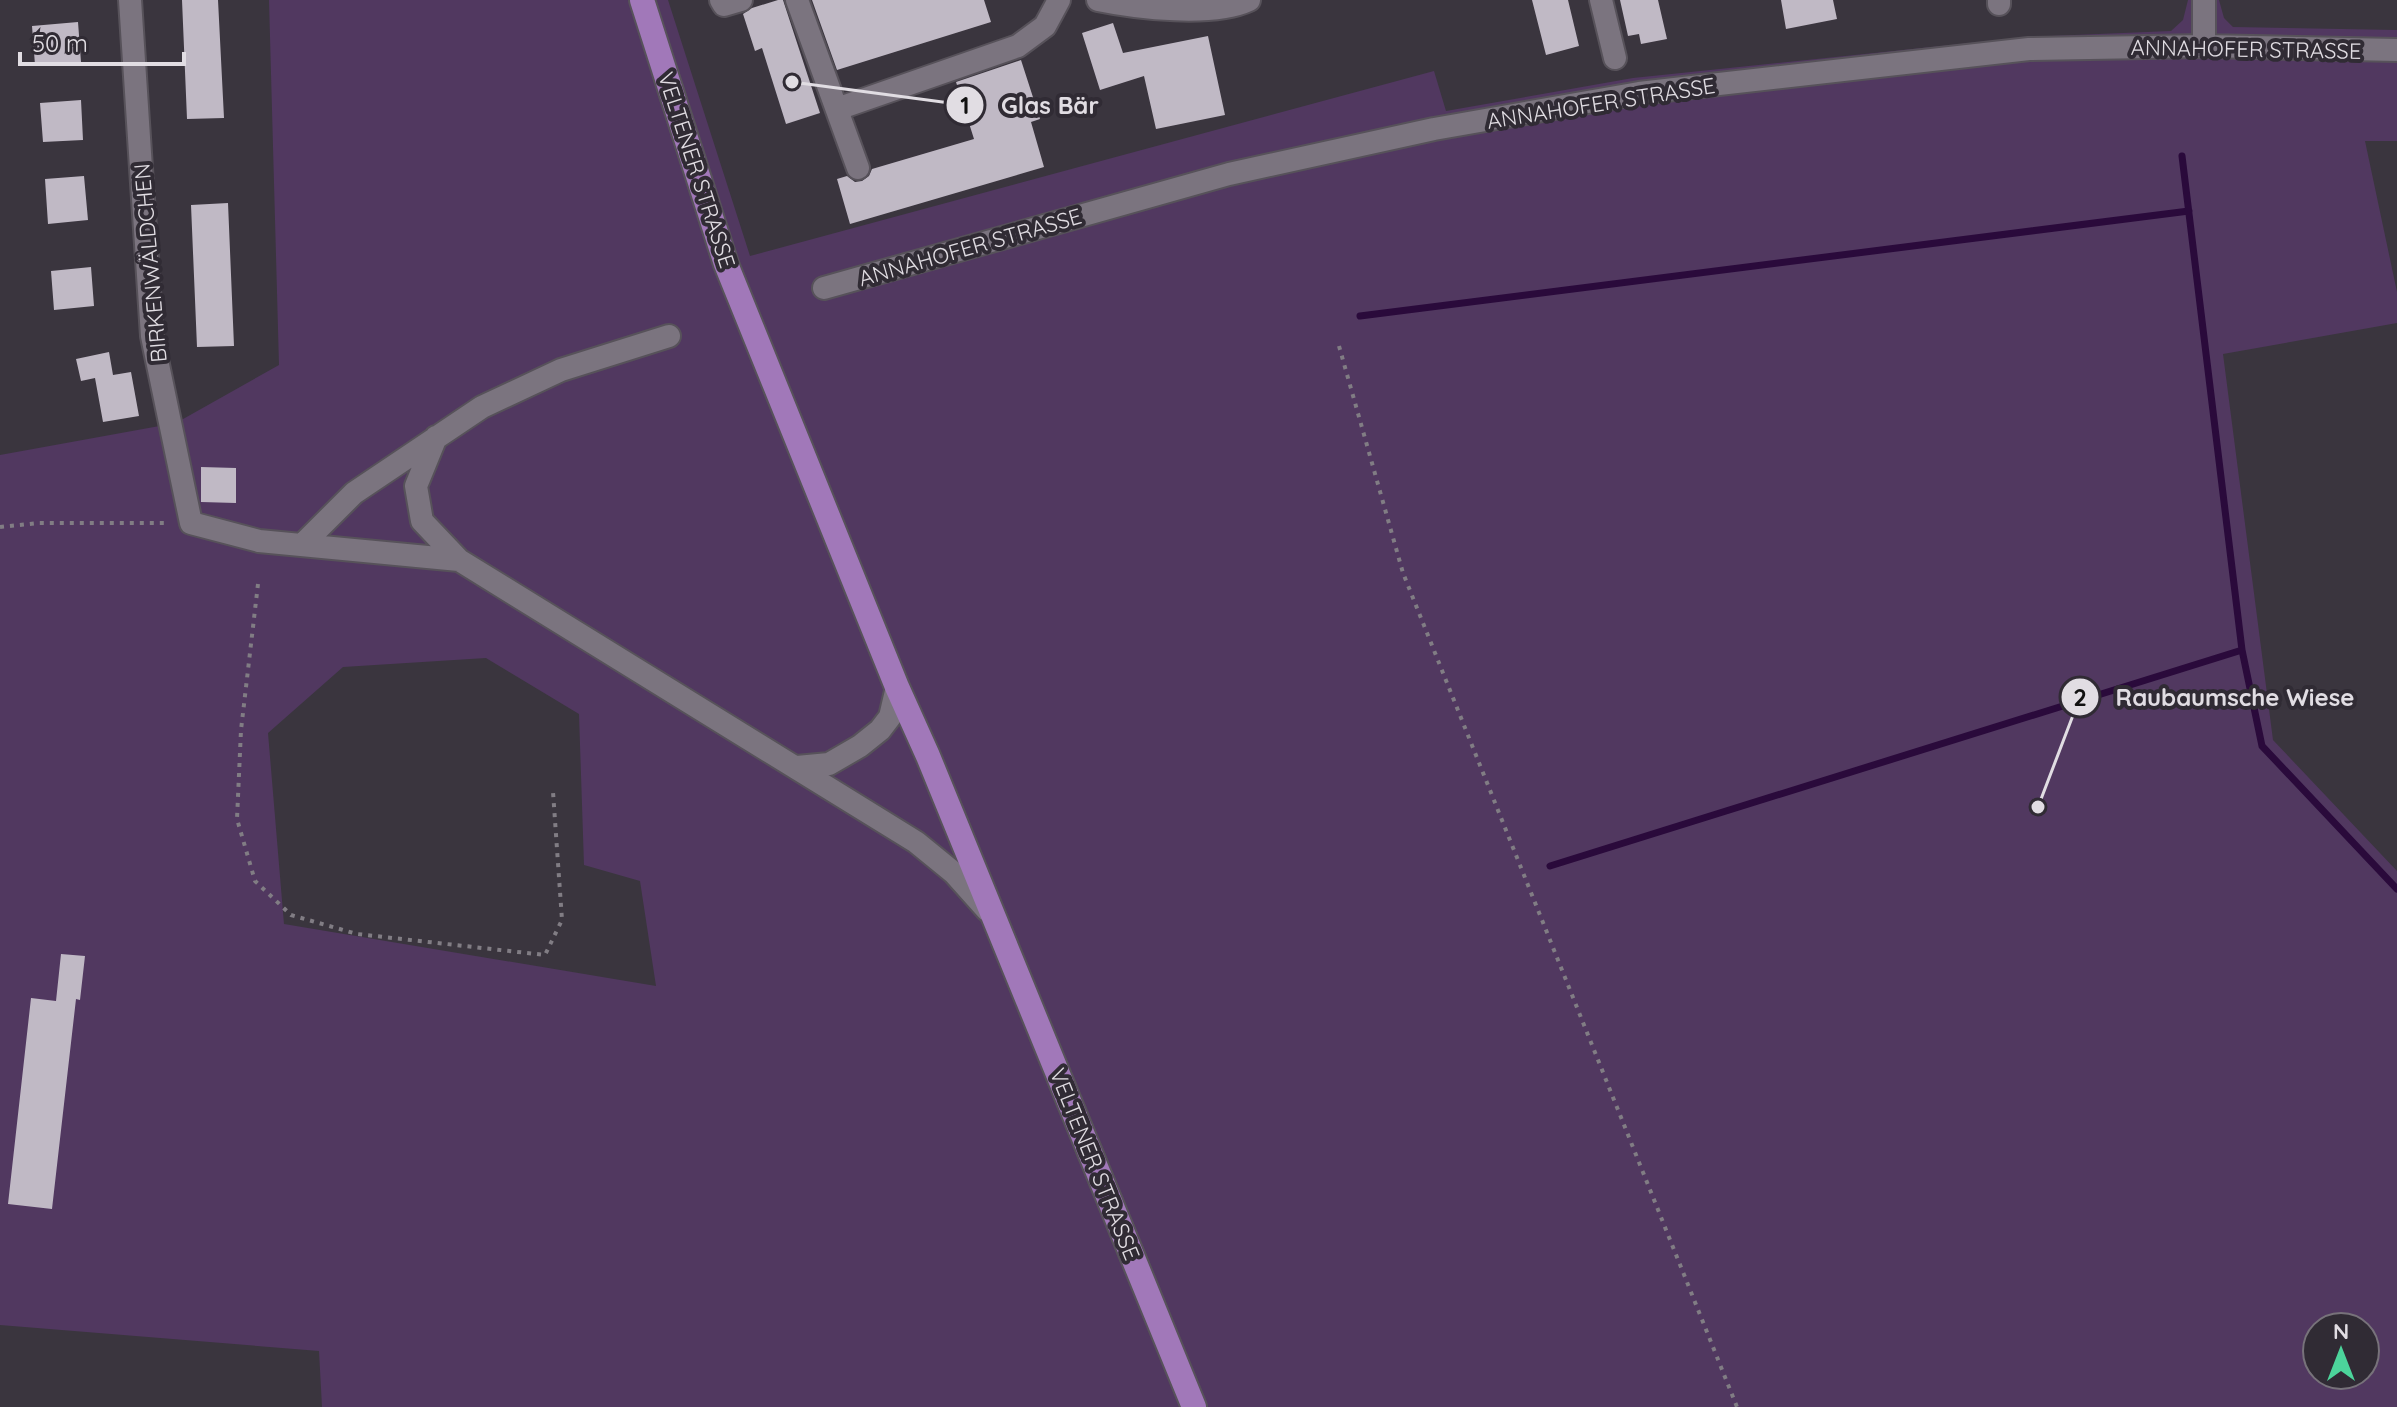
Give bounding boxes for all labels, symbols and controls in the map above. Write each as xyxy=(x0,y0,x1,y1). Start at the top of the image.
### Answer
scale bar xyxy=(20,16,184,66)
text: 50 m xyxy=(32,28,88,58)
street label: ANNAHOFER STRASSE xyxy=(2130,33,2362,65)
street label: VELTENER STRASSE xyxy=(652,68,742,272)
street label: ANNAHOFER STRASSE xyxy=(1485,71,1717,135)
callout: Glas Bär xyxy=(945,81,1114,129)
text: 1 xyxy=(960,90,970,120)
text: Glas Bär xyxy=(1001,90,1099,120)
street label: BIRKENWÄLDCHEN xyxy=(127,162,173,364)
street label: ANNAHOFER STRASSE xyxy=(855,202,1085,292)
callout: Raubaumsche Wiese xyxy=(2060,673,2370,721)
text: 2 xyxy=(2073,682,2087,712)
text: Raubaumsche Wiese xyxy=(2116,682,2354,712)
street label: VELTENER STRASSE xyxy=(1044,1064,1146,1264)
north arrow xyxy=(2301,1311,2381,1391)
text: N xyxy=(2333,1317,2349,1345)

